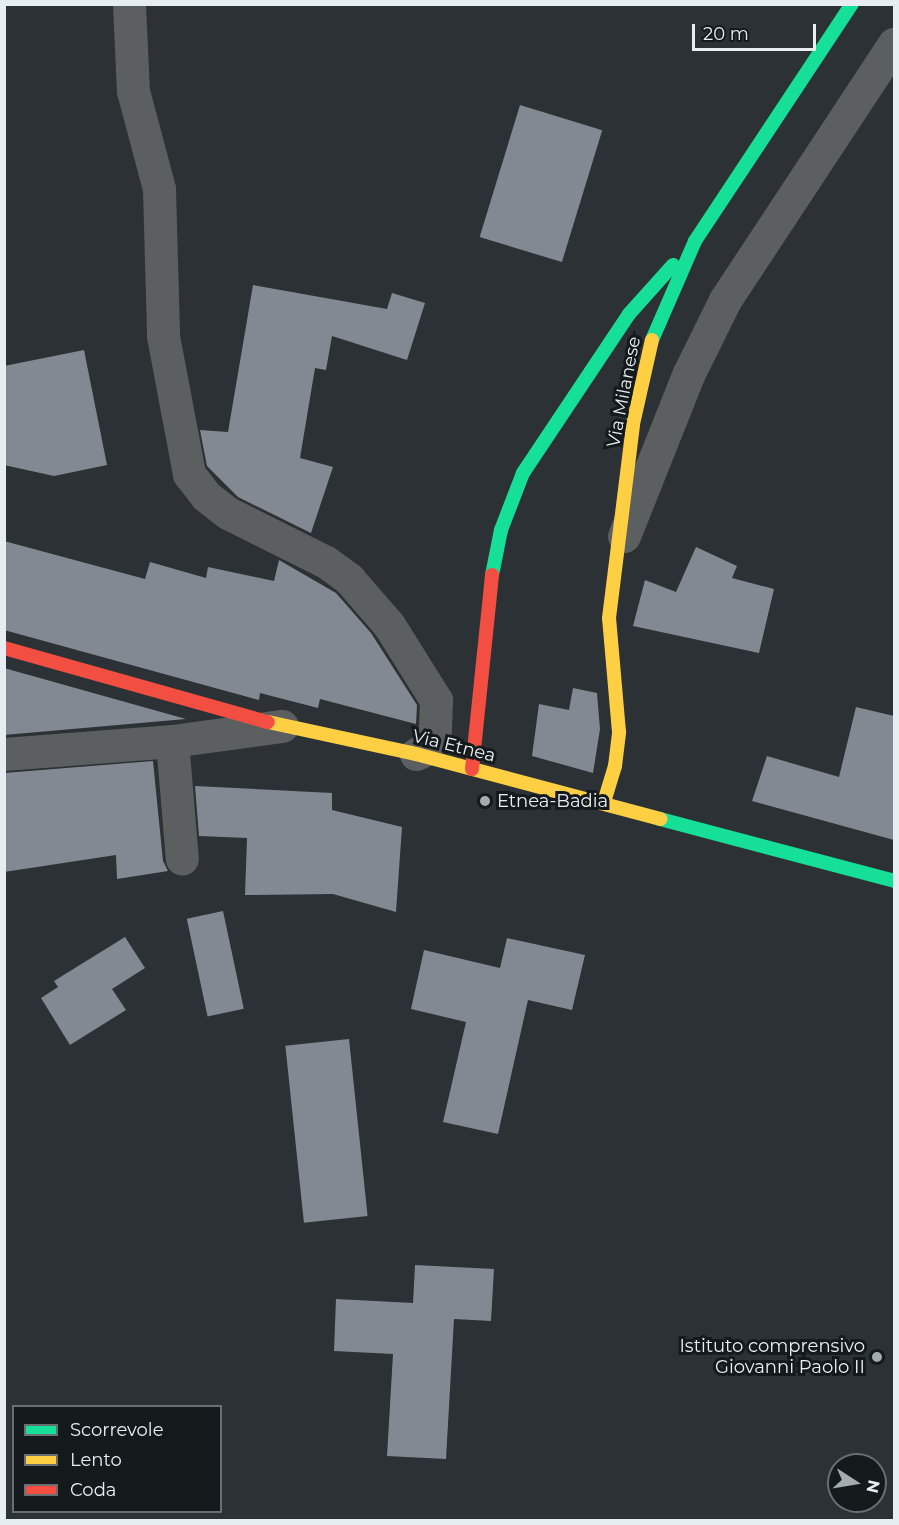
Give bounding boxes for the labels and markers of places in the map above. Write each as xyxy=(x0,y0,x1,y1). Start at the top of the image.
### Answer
place label: Etnea-Badia xyxy=(497,790,608,812)
marker: Etnea-Badia xyxy=(478,794,492,808)
place label: Istituto comprensivo Giovanni Paolo II xyxy=(679,1336,865,1378)
marker: Istituto comprensivo Giovanni Paolo II xyxy=(870,1350,884,1364)

